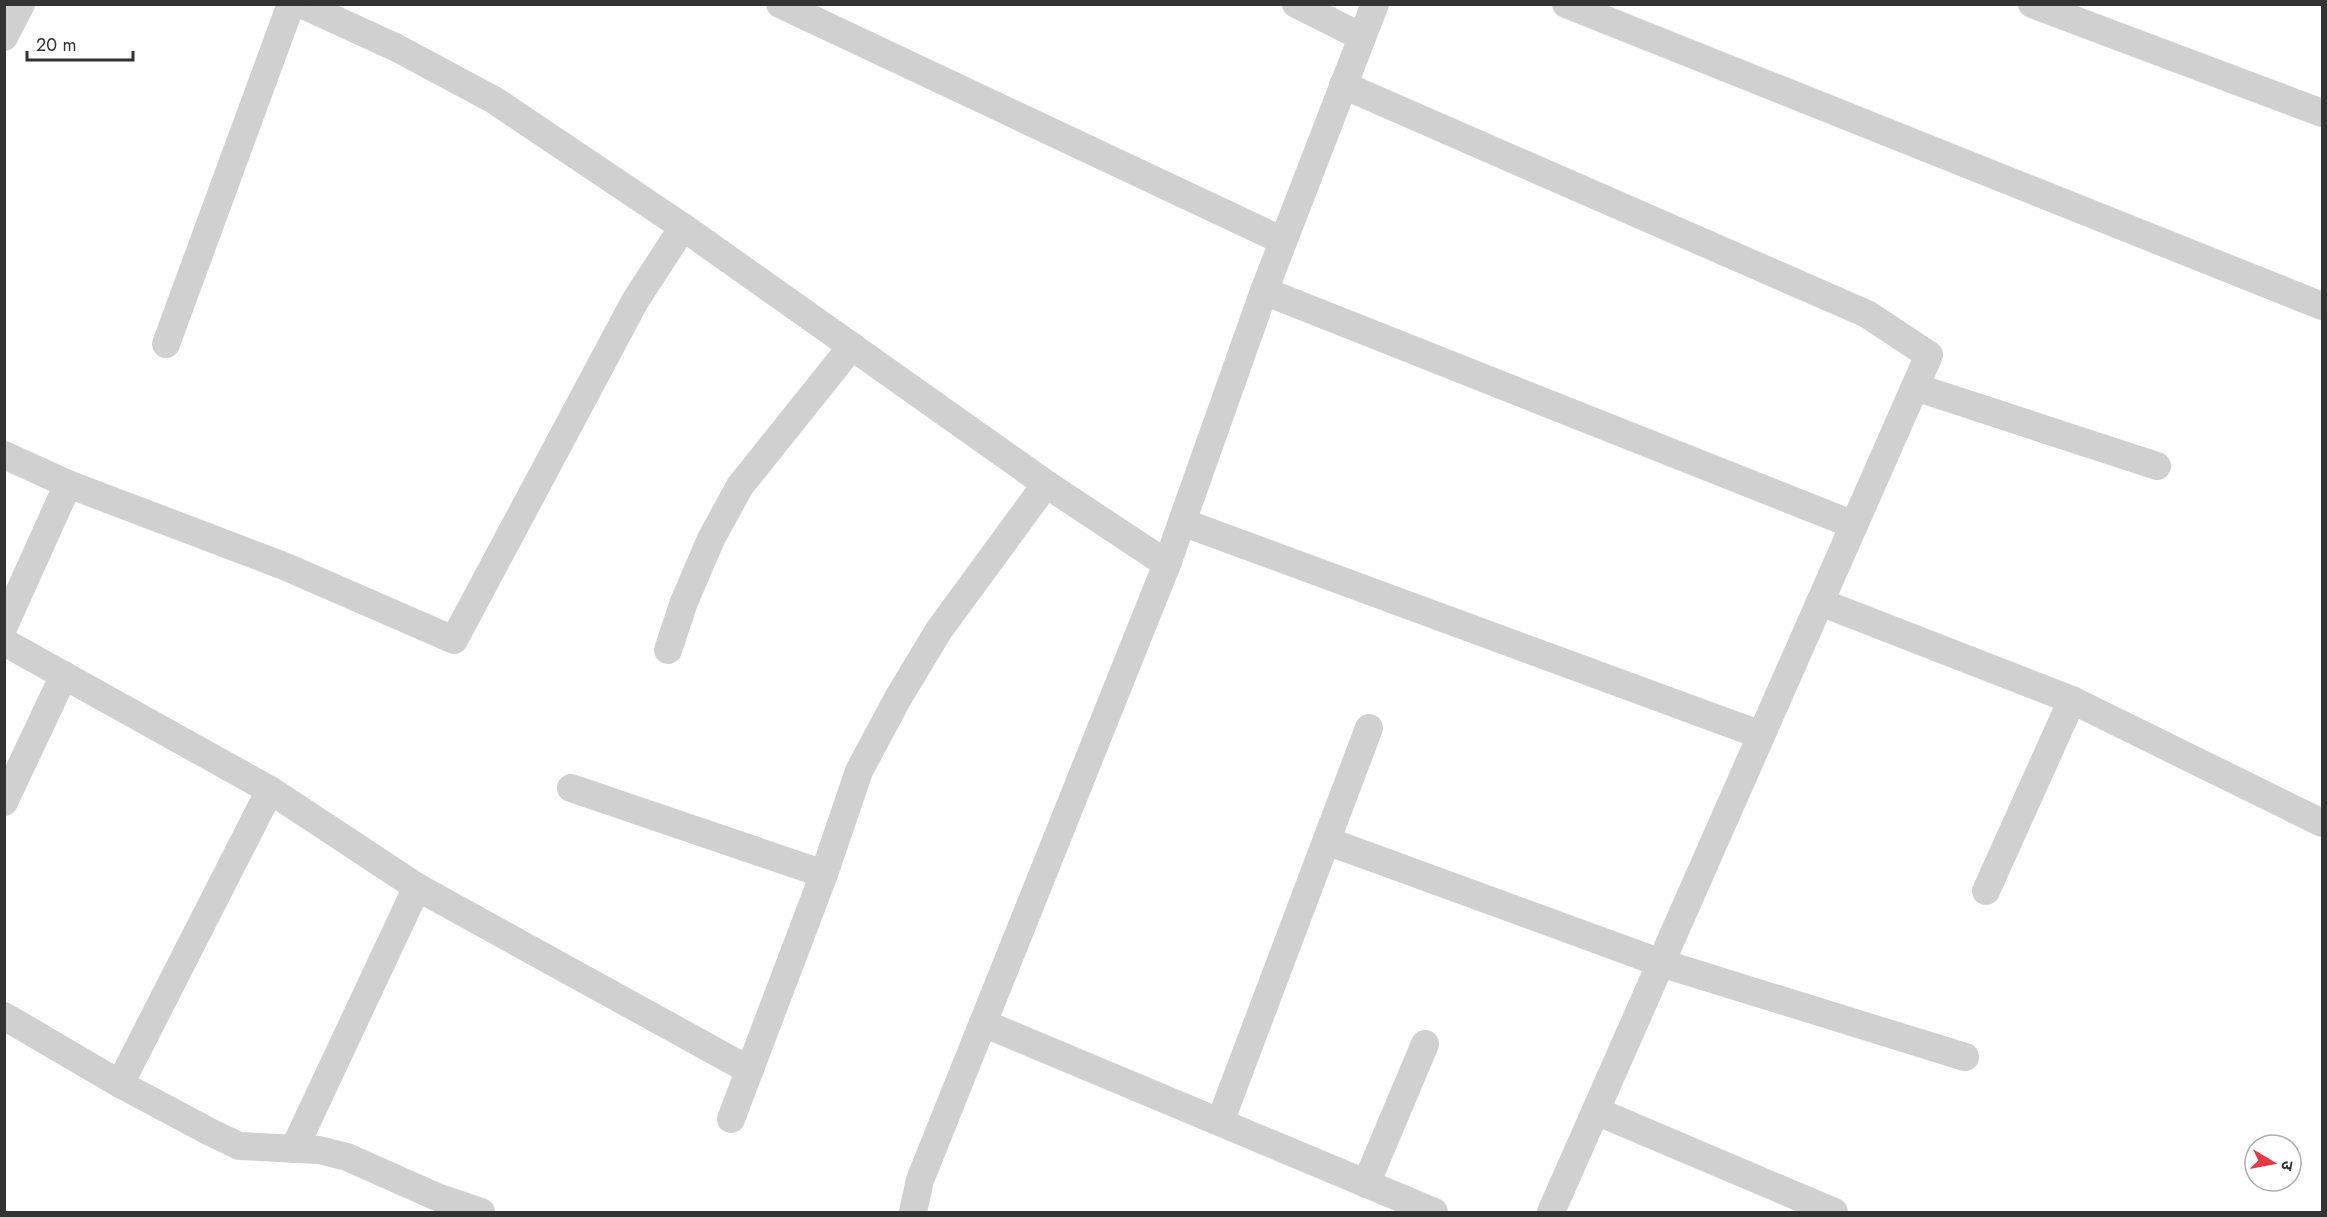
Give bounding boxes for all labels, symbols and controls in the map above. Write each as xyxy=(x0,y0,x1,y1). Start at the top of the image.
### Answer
scale bar xyxy=(27,24,134,62)
text: 20 m xyxy=(36,32,76,58)
north arrow xyxy=(2243,1133,2303,1193)
text: उ xyxy=(2275,1159,2299,1173)

